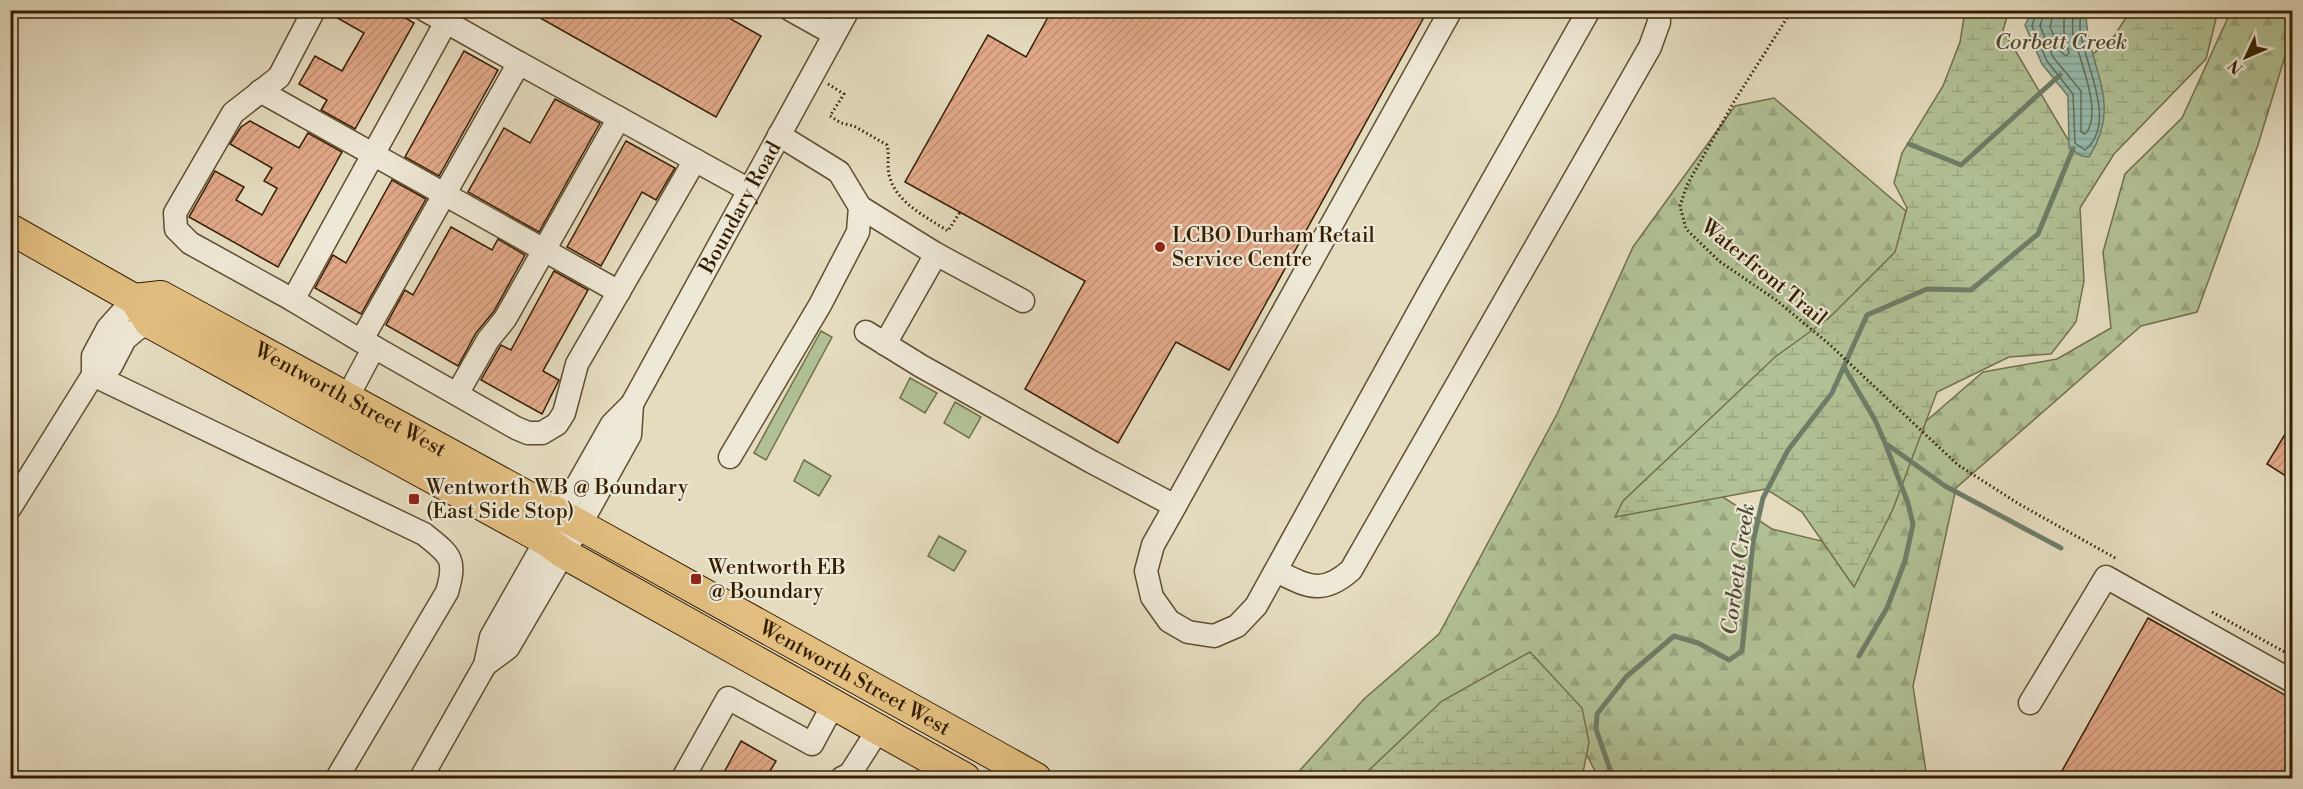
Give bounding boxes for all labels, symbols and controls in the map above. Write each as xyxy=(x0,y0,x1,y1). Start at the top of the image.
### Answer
north arrow xyxy=(2216,27,2276,87)
water label: Corbett Creek xyxy=(1995,29,2127,56)
text: N xyxy=(2224,55,2248,78)
street label: Boundary Road xyxy=(694,137,787,279)
street label: Waterfront Trail xyxy=(1694,213,1832,332)
place label: LCBO Durham Retail Service Centre xyxy=(1172,223,1375,273)
marker: LCBO Durham Retail Service Centre xyxy=(1153,240,1167,254)
street label: Wentworth Street West xyxy=(248,337,451,464)
place label: Wentworth WB @ Boundary (East Side Stop) xyxy=(425,475,689,525)
marker: Wentworth WB @ Boundary (East Side Stop) xyxy=(407,492,421,506)
water label: Corbett Creek xyxy=(1716,502,1761,637)
place label: Wentworth EB @ Boundary xyxy=(707,555,846,605)
marker: Wentworth EB @ Boundary xyxy=(689,572,703,586)
street label: Wentworth Street West xyxy=(753,614,955,742)

